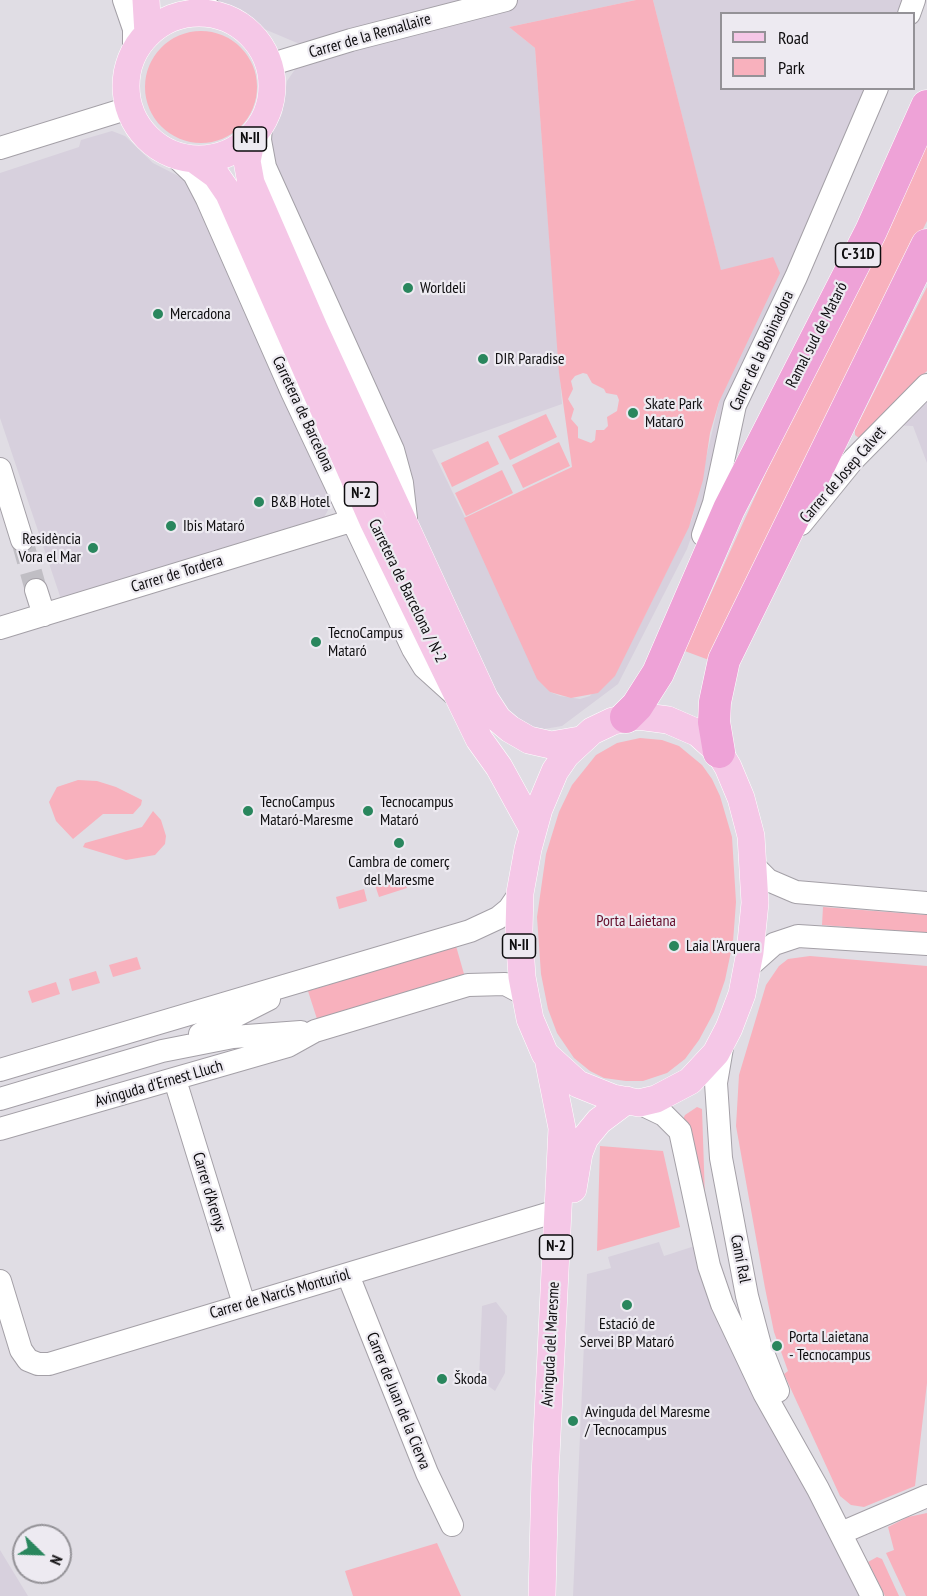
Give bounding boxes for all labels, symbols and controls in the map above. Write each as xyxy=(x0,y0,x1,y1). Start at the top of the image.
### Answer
street label: Carrer de la Remallaire xyxy=(307,9,433,63)
legend xyxy=(720,12,915,90)
text: Road xyxy=(778,26,809,49)
text: Park xyxy=(778,56,805,79)
road number: N-II xyxy=(234,127,266,151)
road number: C-31D xyxy=(836,243,880,267)
place label: Worldeli xyxy=(420,278,466,298)
street label: Ramal sud de Mataró xyxy=(782,279,852,391)
marker: Worldeli xyxy=(401,281,415,295)
street label: Carrer de la Bobinadora xyxy=(726,288,798,414)
place label: Mercadona xyxy=(170,304,231,324)
marker: Mercadona xyxy=(151,307,165,321)
place label: DIR Paradise xyxy=(495,349,565,369)
marker: DIR Paradise xyxy=(476,352,490,366)
street label: Carretera de Barcelona xyxy=(268,353,338,475)
place label: Skate Park Mataró xyxy=(645,394,703,432)
marker: Skate Park Mataró xyxy=(626,406,640,420)
street label: Carrer de Josep Calvet xyxy=(796,423,890,527)
road number: N-2 xyxy=(344,482,378,506)
place label: B&B Hotel xyxy=(271,492,330,512)
marker: B&B Hotel xyxy=(252,495,266,509)
place label: Ibis Mataró xyxy=(183,516,245,536)
street label: Carretera de Barcelona / N-2 xyxy=(364,516,450,666)
marker: Ibis Mataró xyxy=(164,519,178,533)
place label: Residència Vora el Mar xyxy=(19,529,81,567)
marker: Residència Vora el Mar xyxy=(86,541,100,555)
street label: Carrer de Tordera xyxy=(129,551,225,597)
place label: TecnoCampus Mataró xyxy=(328,623,403,661)
marker: TecnoCampus Mataró xyxy=(309,635,323,649)
place label: TecnoCampus Mataró-Maresme xyxy=(260,792,353,830)
place label: Tecnocampus Mataró xyxy=(380,792,453,830)
marker: TecnoCampus Mataró-Maresme xyxy=(241,804,255,818)
marker: Tecnocampus Mataró xyxy=(361,804,375,818)
marker: Cambra de comerç del Maresme xyxy=(392,836,406,850)
place label: Cambra de comerç del Maresme xyxy=(348,852,450,890)
park label: Porta Laietana xyxy=(596,911,676,931)
road number: N-II xyxy=(502,934,536,958)
place label: Laia l'Arquera xyxy=(686,936,760,956)
marker: Laia l'Arquera xyxy=(667,939,681,953)
street label: Avinguda d'Ernest Lluch xyxy=(93,1057,225,1111)
street label: Carrer d'Arenys xyxy=(188,1150,230,1234)
street label: Camí Ral xyxy=(726,1233,754,1285)
road number: N-2 xyxy=(540,1235,572,1259)
street label: Carrer de Narcís Monturiol xyxy=(208,1265,352,1323)
street label: Avinguda del Maresme xyxy=(538,1281,564,1407)
marker: Estació de Servei BP Mataró xyxy=(620,1298,634,1312)
place label: Estació de Servei BP Mataró xyxy=(580,1314,674,1352)
place label: Porta Laietana - Tecnocampus xyxy=(789,1327,870,1365)
street label: Carrer de Juan de la Cierva xyxy=(362,1330,434,1472)
marker: Porta Laietana - Tecnocampus xyxy=(770,1339,784,1353)
place label: Škoda xyxy=(454,1369,487,1389)
marker: Škoda xyxy=(435,1372,449,1386)
place label: Avinguda del Maresme / Tecnocampus xyxy=(585,1402,710,1440)
marker: Avinguda del Maresme / Tecnocampus xyxy=(566,1414,580,1428)
north arrow xyxy=(12,1524,72,1584)
text: N xyxy=(46,1552,68,1568)

